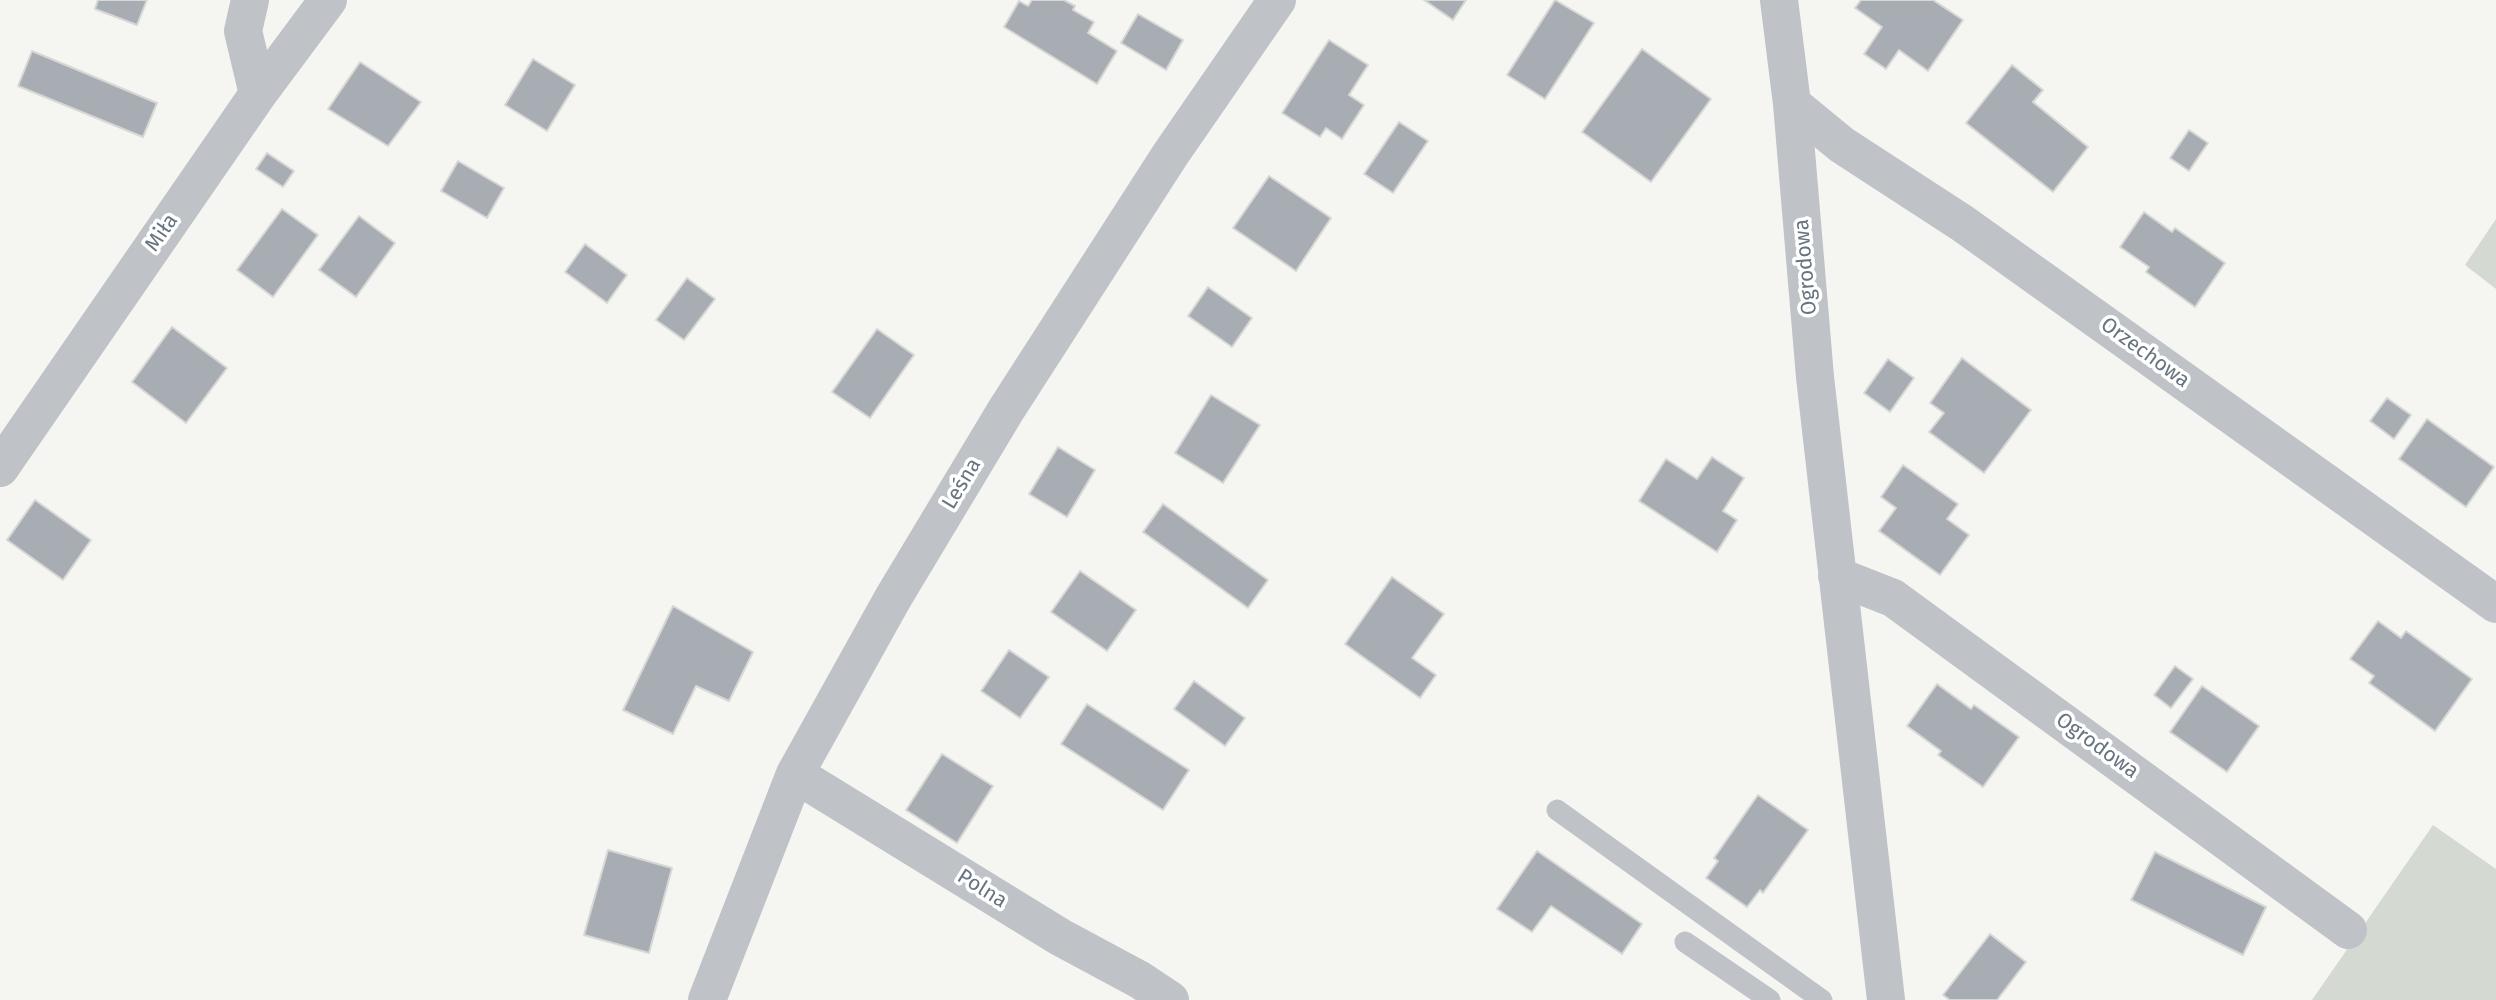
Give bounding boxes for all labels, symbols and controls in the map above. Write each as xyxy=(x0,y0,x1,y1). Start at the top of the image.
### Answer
street label: Miła xyxy=(140,209,184,257)
street label: Ogrodowa xyxy=(1789,218,1823,316)
street label: Orzechowa xyxy=(2096,312,2194,394)
street label: Leśna xyxy=(937,454,987,514)
street label: Ogrodowa xyxy=(2051,708,2143,784)
street label: Polna xyxy=(953,864,1011,914)

